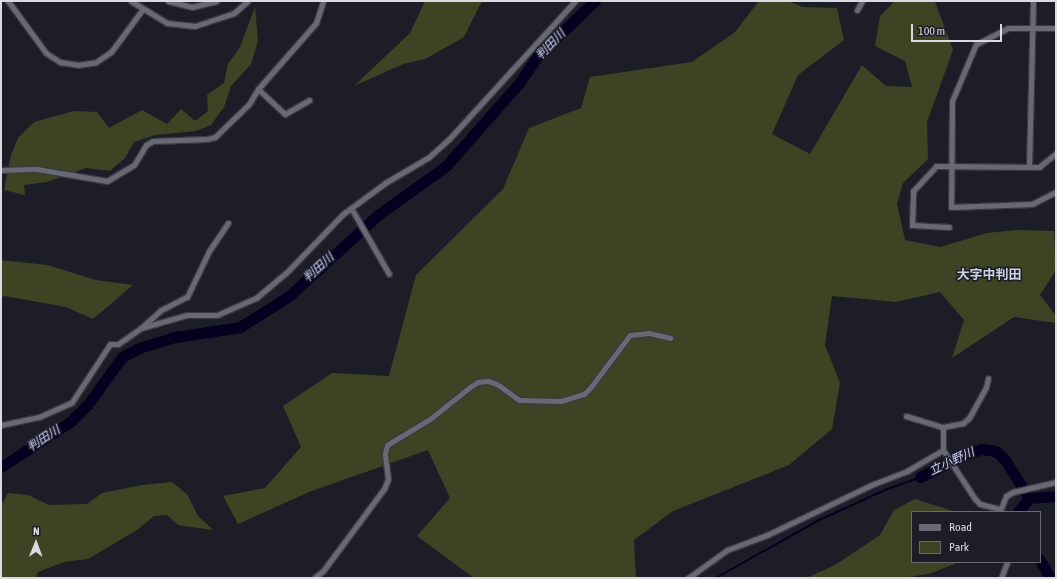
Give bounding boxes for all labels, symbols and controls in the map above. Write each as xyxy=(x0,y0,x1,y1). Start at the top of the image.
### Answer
scale bar xyxy=(913,16,1004,42)
text: 100 m xyxy=(918,24,945,38)
water label: 判田川 xyxy=(533,27,569,63)
water label: 判田川 xyxy=(301,251,337,285)
district label: 大字中判田 xyxy=(957,267,1021,283)
water label: 判田川 xyxy=(25,423,63,455)
water label: 立小野川 xyxy=(927,445,977,479)
legend xyxy=(911,511,1041,563)
text: Road xyxy=(949,520,972,534)
north arrow xyxy=(16,523,56,563)
text: N xyxy=(33,525,40,537)
text: Park xyxy=(949,540,969,554)

